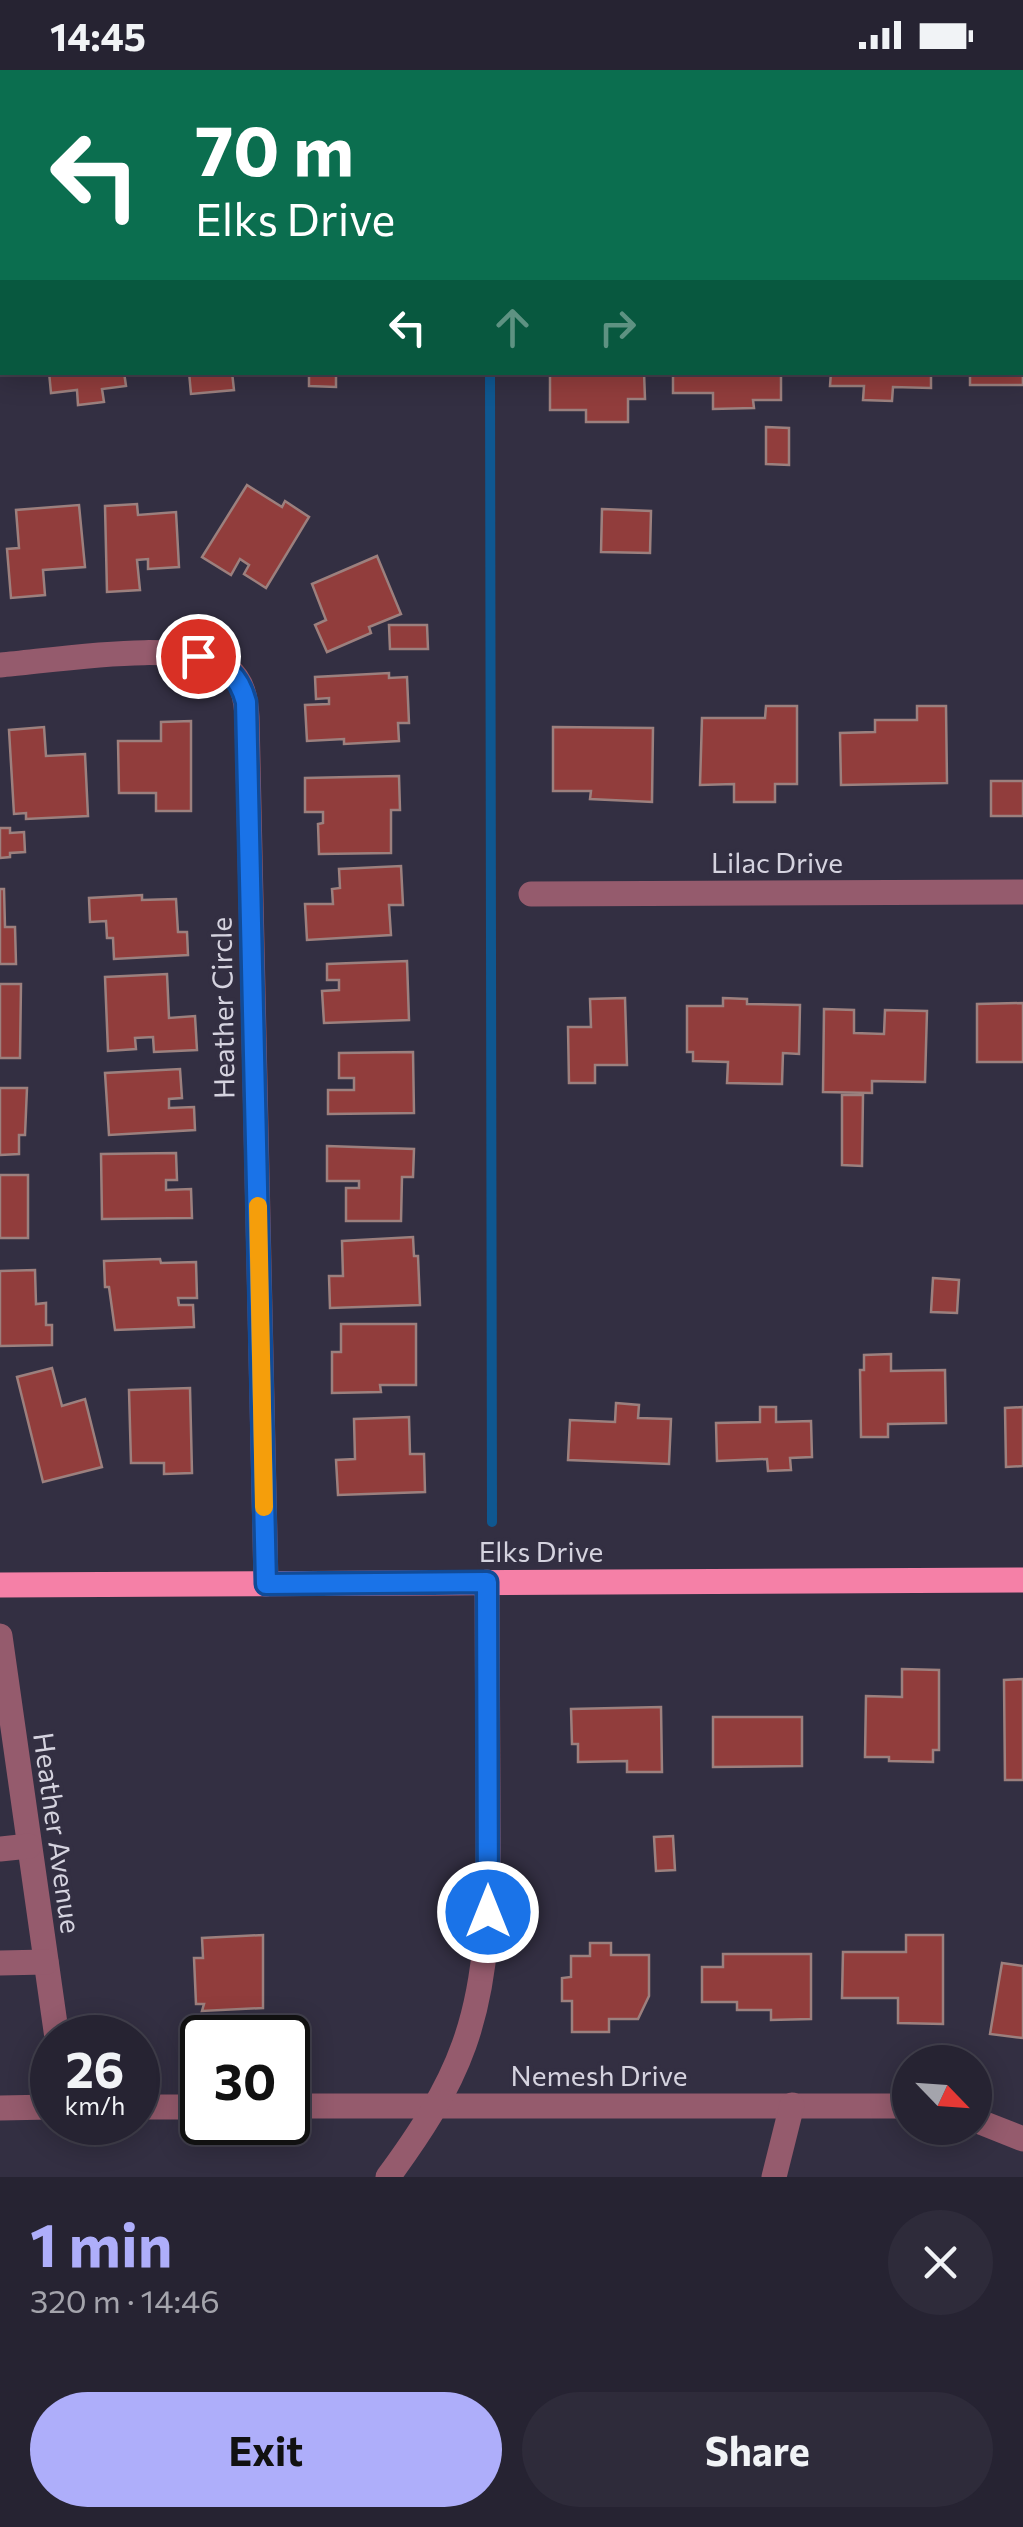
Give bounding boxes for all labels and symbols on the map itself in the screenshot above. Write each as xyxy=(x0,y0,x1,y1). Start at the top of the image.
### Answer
pin xyxy=(156,614,241,699)
street label: Lilac Drive xyxy=(711,845,843,879)
street label: Heather Circle xyxy=(203,917,241,1099)
street label: Elks Drive xyxy=(479,1534,603,1568)
street label: Heather Avenue xyxy=(27,1730,89,1936)
position arrow xyxy=(436,1860,540,1964)
speed limit sign: 30 xyxy=(180,2015,310,2145)
north arrow xyxy=(892,2045,992,2145)
street label: Nemesh Drive xyxy=(511,2058,687,2092)

